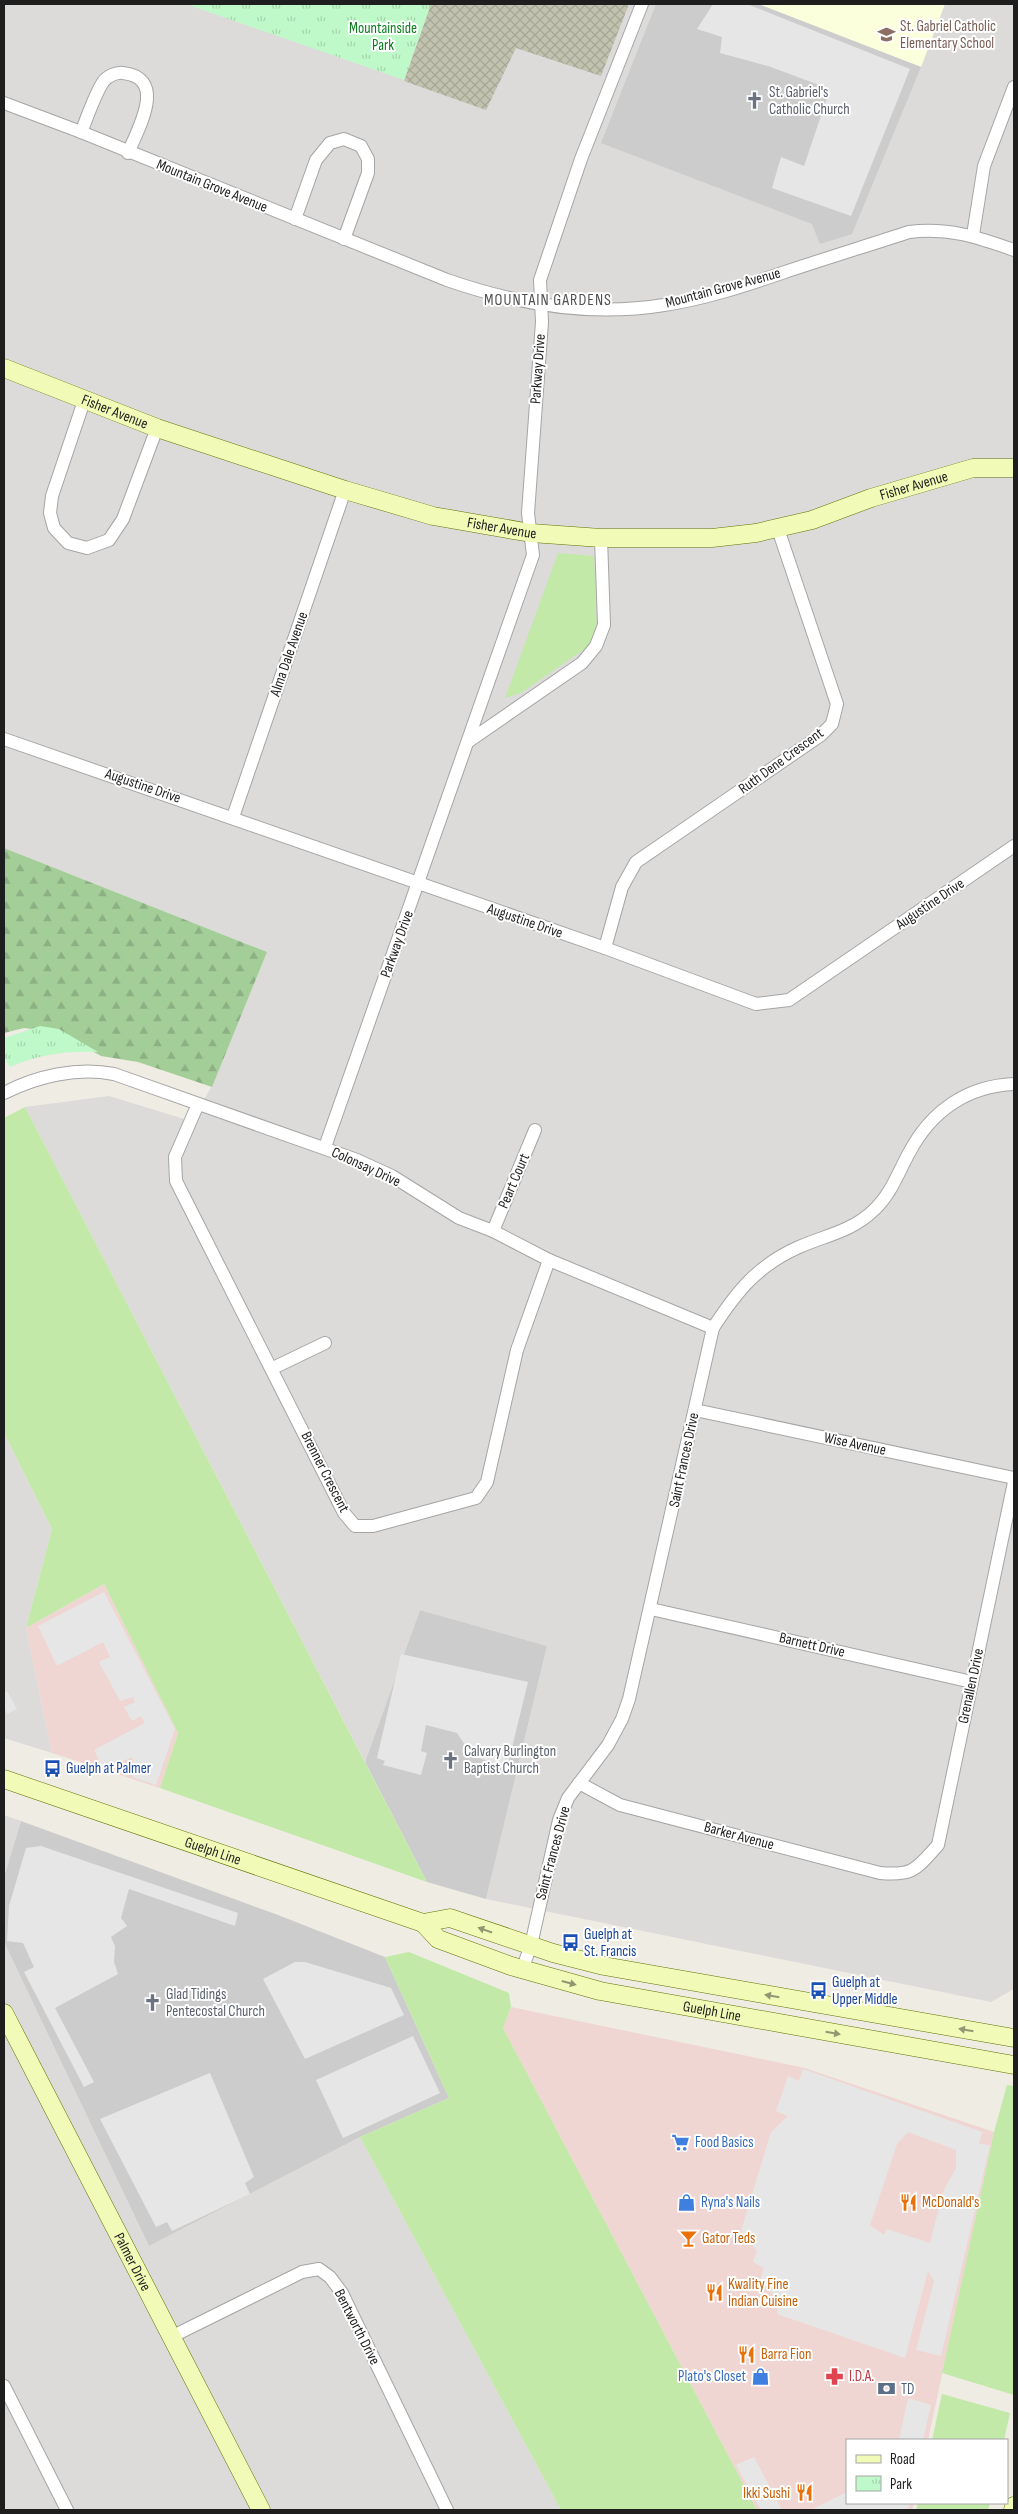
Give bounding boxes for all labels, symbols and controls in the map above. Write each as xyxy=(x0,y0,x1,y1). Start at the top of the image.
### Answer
place label: St. Gabriel Catholic Elementary School xyxy=(900,17,996,53)
park label: Mountainside Park xyxy=(349,19,417,55)
school or university icon: St. Gabriel Catholic Elementary School xyxy=(876,25,896,45)
place label: St. Gabriel's Catholic Church xyxy=(769,83,850,119)
church icon: St. Gabriel's Catholic Church xyxy=(745,91,765,111)
street label: Mountain Grove Avenue xyxy=(154,155,270,217)
street label: Mountain Grove Avenue xyxy=(663,264,783,312)
district label: MOUNTAIN GARDENS xyxy=(484,291,612,310)
street label: Parkway Drive xyxy=(526,333,550,405)
street label: Fisher Avenue xyxy=(79,390,151,433)
street label: Fisher Avenue xyxy=(877,466,950,504)
street label: Fisher Avenue xyxy=(466,513,537,543)
street label: Alma Dale Avenue xyxy=(265,609,312,700)
street label: Ruth Dene Crescent xyxy=(735,724,828,798)
street label: Augustine Drive xyxy=(102,764,183,808)
street label: Augustine Drive xyxy=(891,874,968,934)
street label: Augustine Drive xyxy=(484,899,565,943)
street label: Parkway Drive xyxy=(376,908,418,980)
street label: Colonsay Drive xyxy=(328,1143,404,1191)
street label: Peart Court xyxy=(494,1150,534,1212)
street label: Saint Frances Drive xyxy=(665,1411,703,1509)
street label: Brenner Crescent xyxy=(297,1428,354,1516)
street label: Wise Avenue xyxy=(822,1428,888,1460)
street label: Barnett Drive xyxy=(777,1628,847,1662)
street label: Grenallen Drive xyxy=(954,1647,988,1725)
place label: Calvary Burlington Baptist Church xyxy=(464,1742,556,1778)
church icon: Calvary Burlington Baptist Church xyxy=(440,1750,460,1770)
bus stop icon: Guelph at Palmer xyxy=(42,1758,62,1778)
place label: Guelph at Palmer xyxy=(66,1759,152,1778)
street label: Saint Frances Drive xyxy=(531,1804,575,1902)
street label: Barker Avenue xyxy=(702,1818,776,1854)
street label: Guelph Line xyxy=(182,1832,244,1869)
place label: Guelph at St. Francis xyxy=(584,1925,637,1961)
one-way arrow xyxy=(477,1926,492,1933)
bus stop icon: Guelph at St. Francis xyxy=(560,1933,580,1953)
place label: Guelph at Upper Middle xyxy=(832,1973,898,2009)
one-way arrow xyxy=(562,1980,577,1988)
bus stop icon: Guelph at Upper Middle xyxy=(808,1981,828,2001)
place label: Glad Tidings Pentecostal Church xyxy=(166,1985,265,2021)
one-way arrow xyxy=(763,1992,779,2000)
church icon: Glad Tidings Pentecostal Church xyxy=(142,1993,162,2013)
street label: Guelph Line xyxy=(682,1997,742,2026)
one-way arrow xyxy=(958,2025,974,2033)
one-way arrow xyxy=(826,2030,842,2038)
supermarket icon: Food Basics xyxy=(671,2132,691,2152)
place label: Food Basics xyxy=(695,2133,754,2152)
shop icon: Ryna's Nails xyxy=(677,2192,697,2212)
restaurant icon: McDonald's xyxy=(898,2192,918,2212)
place label: Ryna's Nails xyxy=(701,2193,760,2212)
place label: McDonald's xyxy=(922,2193,980,2212)
bar icon: Gator Teds xyxy=(678,2228,698,2248)
street label: Palmer Drive xyxy=(110,2229,156,2294)
place label: Gator Teds xyxy=(702,2229,755,2248)
place label: Kwality Fine Indian Cuisine xyxy=(728,2275,798,2311)
restaurant icon: Kwality Fine Indian Cuisine xyxy=(704,2283,724,2303)
street label: Bentworth Drive xyxy=(330,2286,384,2368)
restaurant icon: Barra Fion xyxy=(737,2344,757,2364)
place label: Barra Fion xyxy=(761,2345,811,2364)
shop icon: Plato's Closet xyxy=(750,2366,770,2386)
pharmacy icon: I.D.A. xyxy=(825,2366,845,2386)
place label: Plato's Closet xyxy=(678,2367,746,2386)
place label: I.D.A. xyxy=(849,2367,874,2386)
bank icon: TD xyxy=(877,2379,897,2399)
place label: TD xyxy=(901,2380,914,2399)
legend xyxy=(846,2439,1008,2504)
text: Road xyxy=(890,2450,915,2469)
text: Park xyxy=(890,2475,912,2494)
restaurant icon: Ikki Sushi xyxy=(794,2483,814,2503)
place label: Ikki Sushi xyxy=(743,2484,790,2503)

